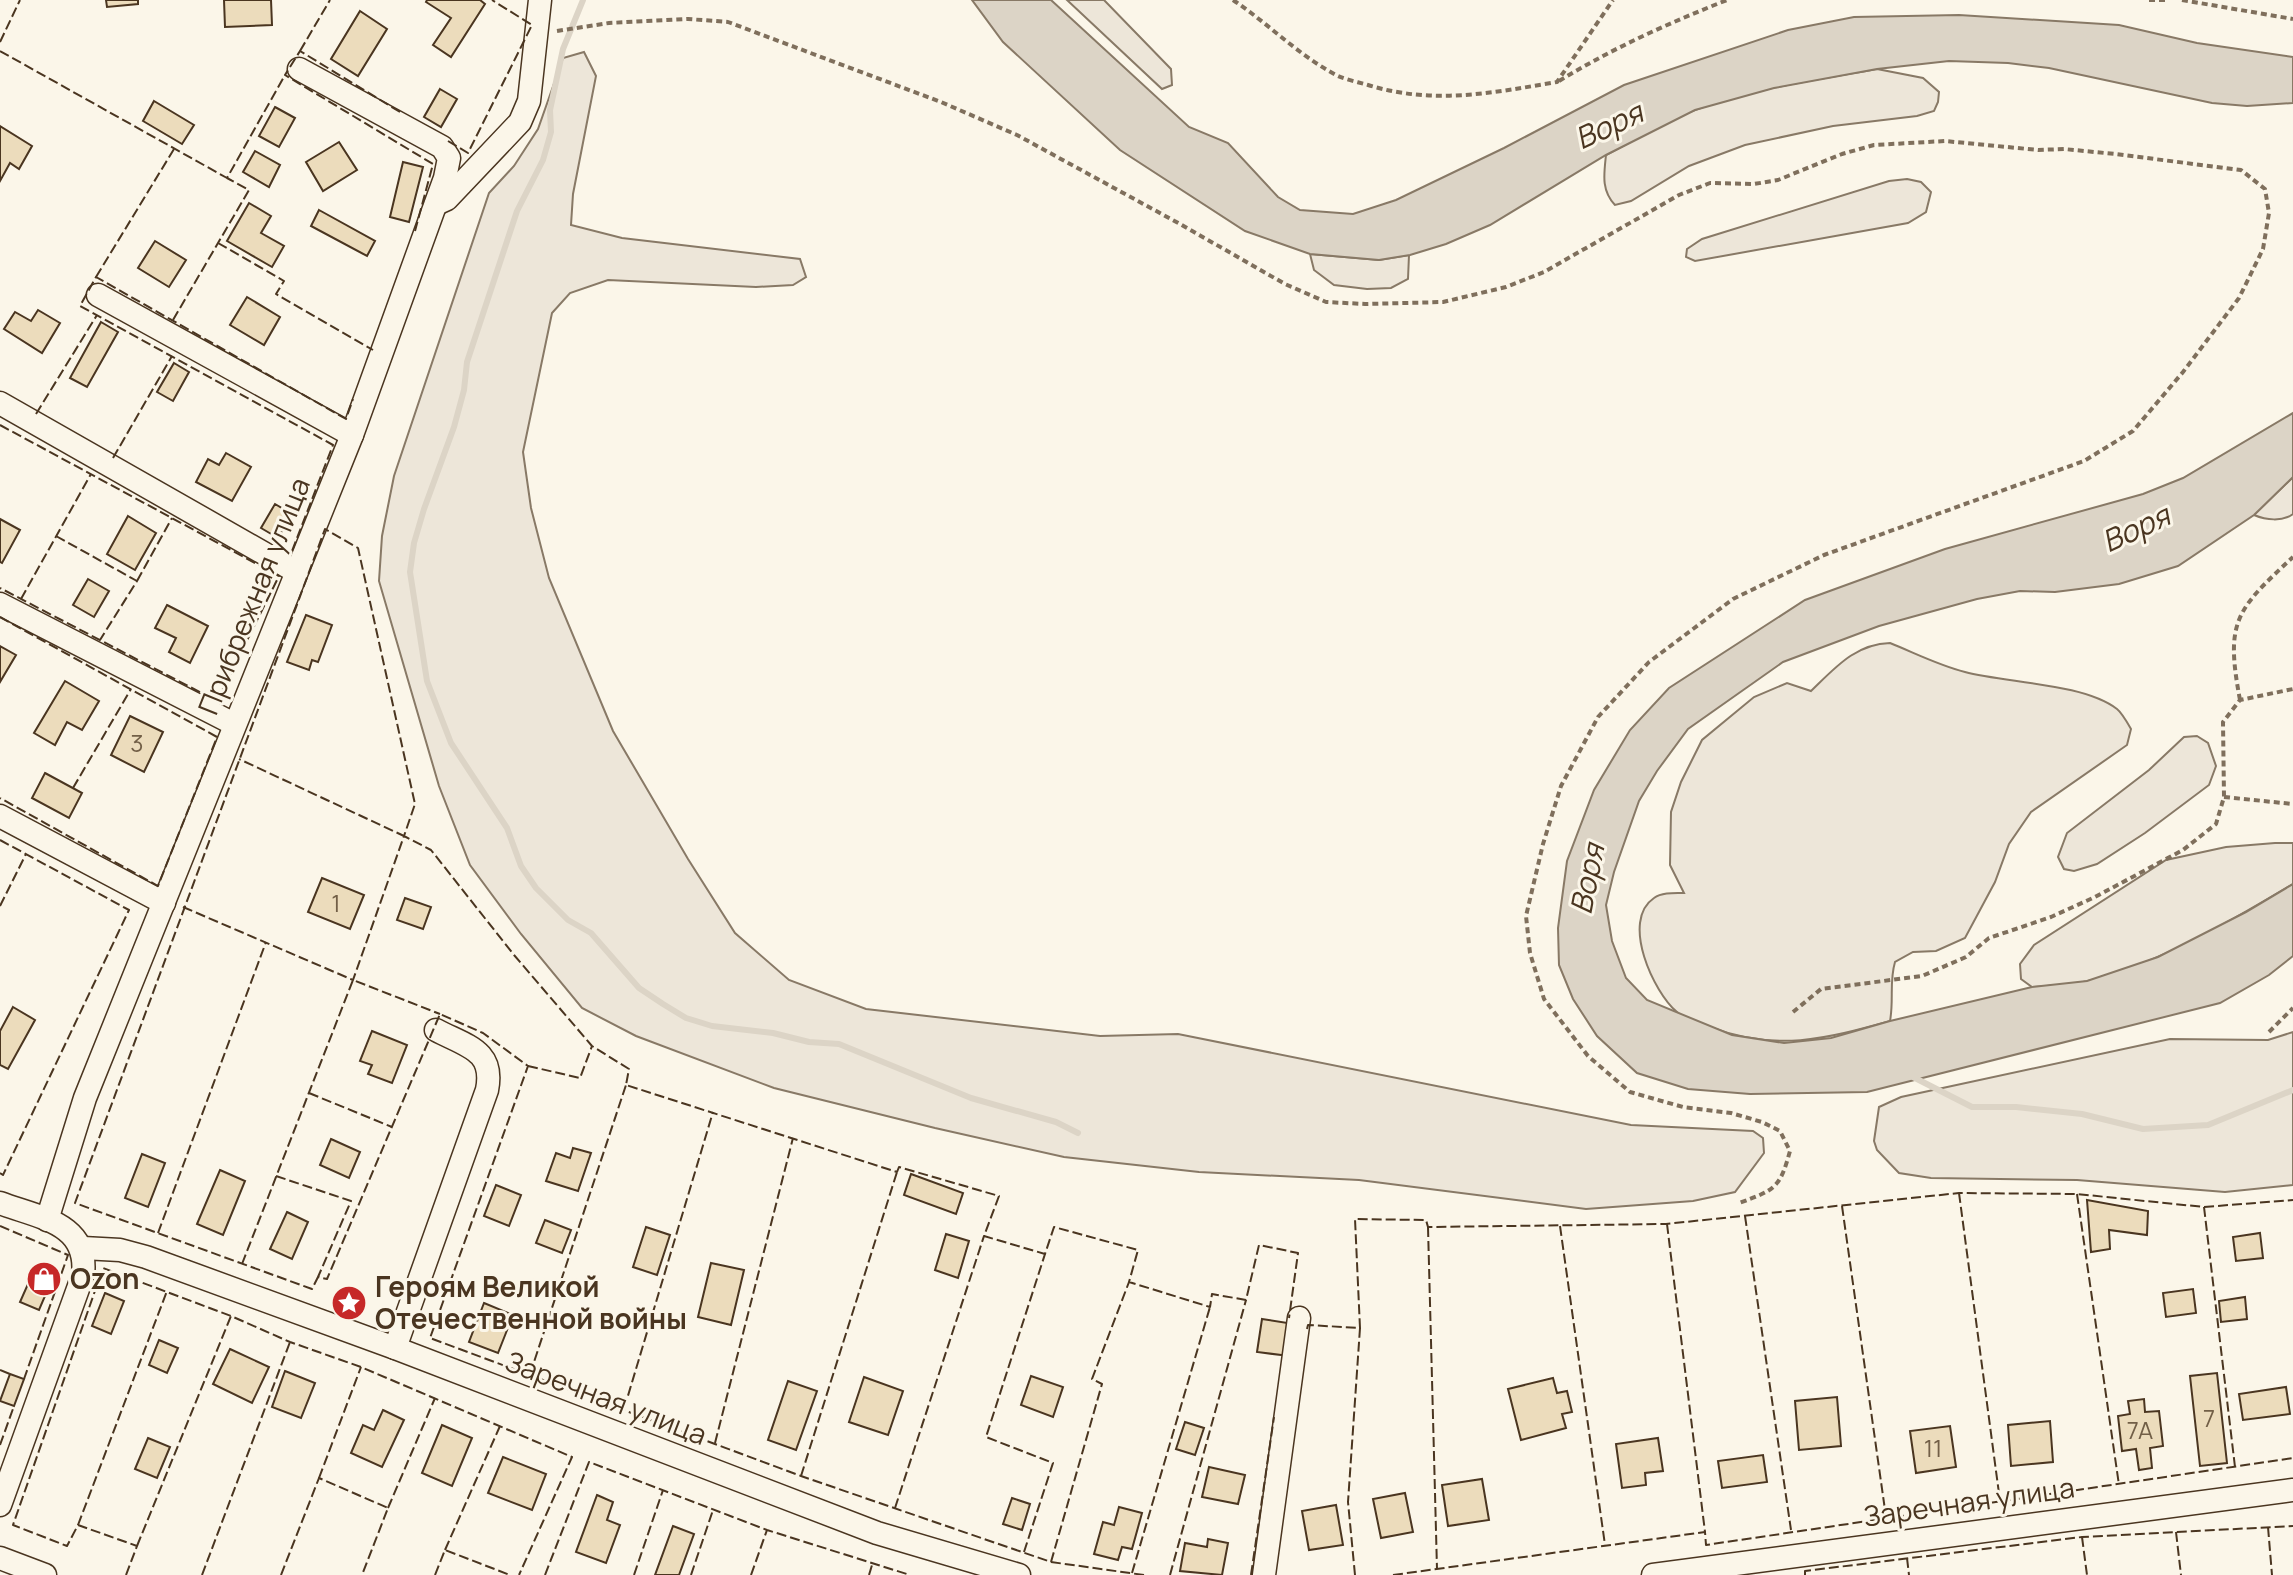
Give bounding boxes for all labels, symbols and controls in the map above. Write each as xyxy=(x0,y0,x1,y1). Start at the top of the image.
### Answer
water label: Воря xyxy=(1568,90,1651,158)
street label: Прибрежная улица xyxy=(188,471,318,720)
water label: Воря xyxy=(2095,493,2178,561)
house number: 3 xyxy=(130,726,144,759)
water label: Воря xyxy=(1560,838,1614,917)
house number: 1 xyxy=(331,886,341,919)
place label: Ozon xyxy=(70,1259,140,1297)
shop icon: Ozon xyxy=(25,1260,63,1298)
place label: Героям Великой Отечественной войны xyxy=(375,1267,687,1337)
place icon: Героям Великой Отечественной войны xyxy=(330,1284,368,1322)
street label: Заречная улица xyxy=(500,1341,712,1453)
house number: 7 xyxy=(2203,1401,2215,1434)
house number: 7А xyxy=(2127,1413,2153,1446)
house number: 11 xyxy=(1924,1431,1942,1464)
street label: Заречная улица xyxy=(1861,1467,2077,1535)

